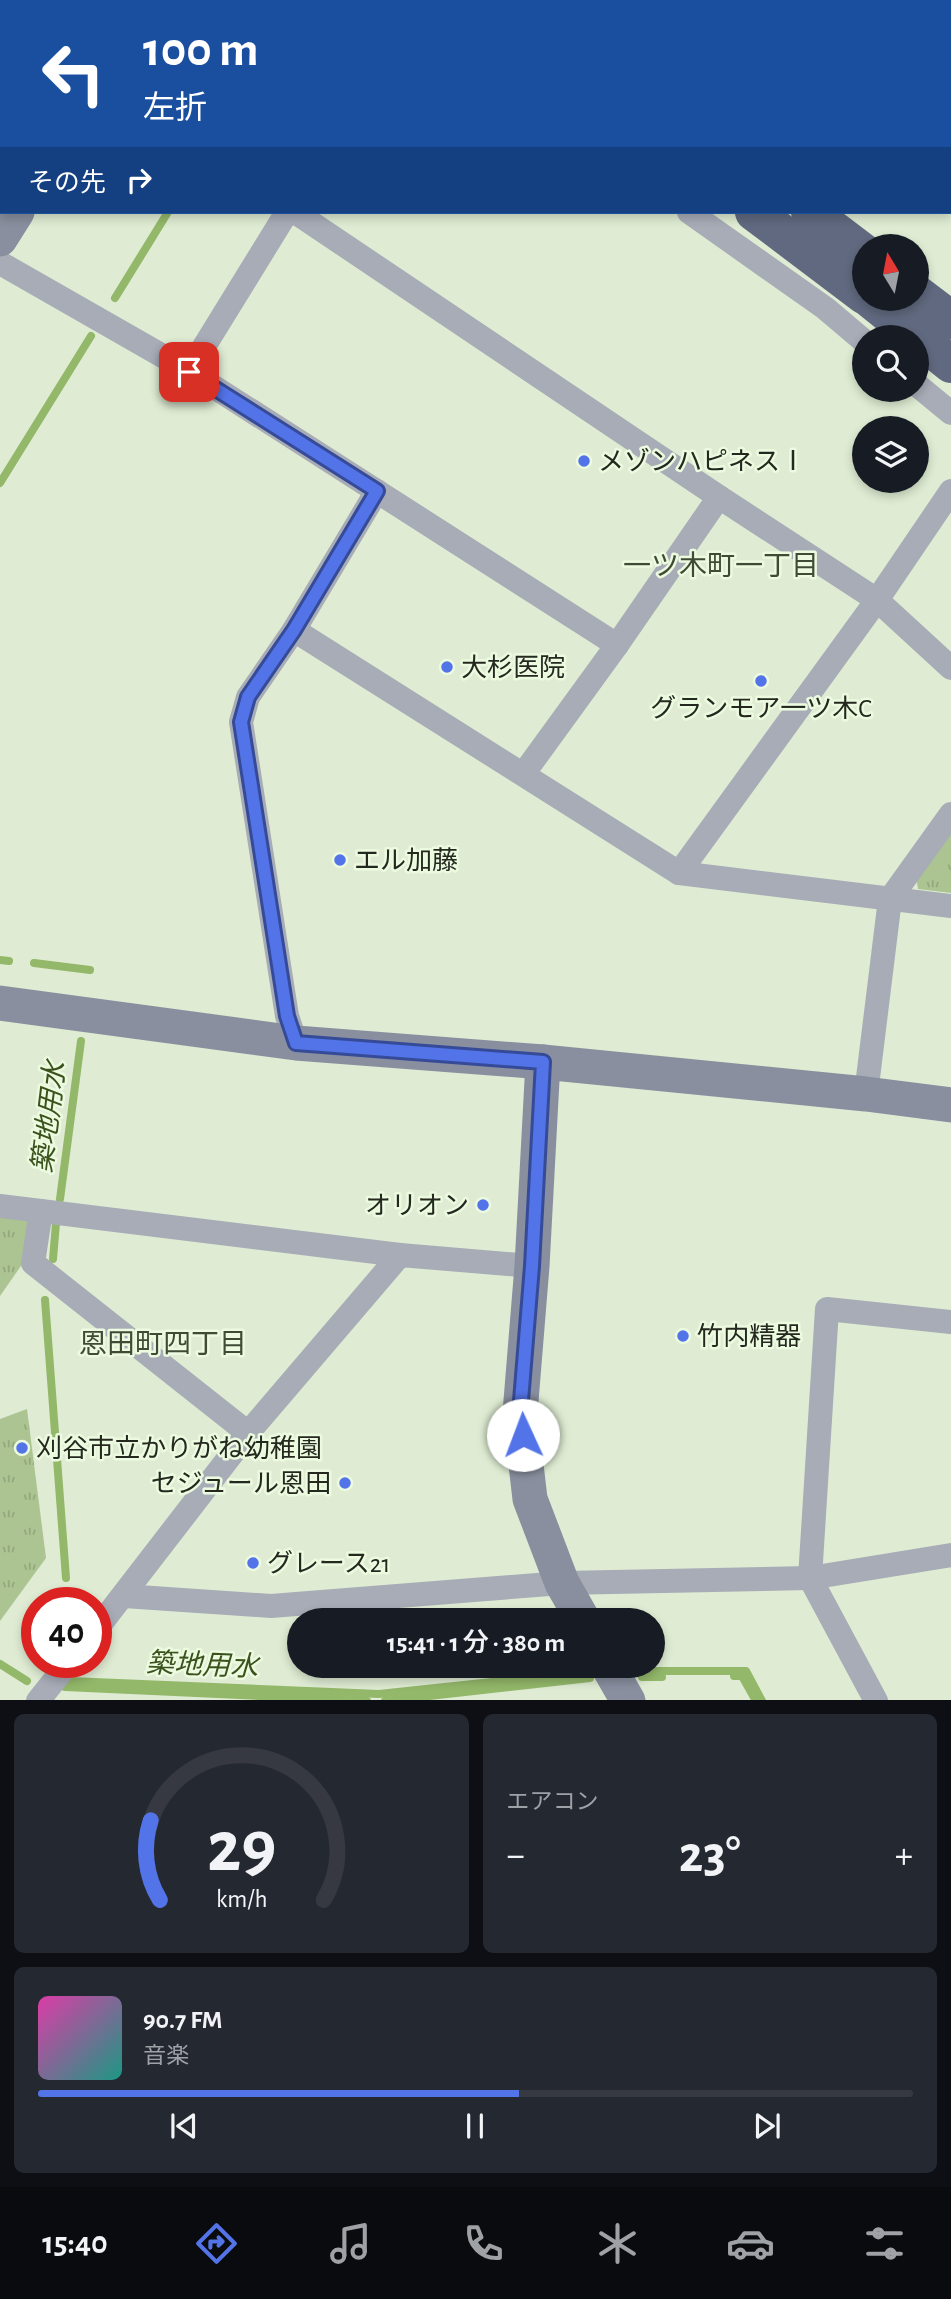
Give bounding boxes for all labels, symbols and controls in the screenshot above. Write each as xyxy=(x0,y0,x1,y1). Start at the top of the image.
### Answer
text: 100 m xyxy=(143,26,259,75)
icon: left xyxy=(28,28,119,119)
text: 左折 xyxy=(143,92,207,124)
icon: right xyxy=(120,161,158,199)
text: その先 xyxy=(28,170,106,196)
north arrow xyxy=(852,234,929,312)
map controls xyxy=(852,234,929,493)
button: search xyxy=(852,325,929,402)
pin xyxy=(159,342,219,402)
icon: arrive xyxy=(170,353,208,391)
button: layers xyxy=(852,416,929,493)
place label: メゾンハピネスⅠ xyxy=(598,447,806,475)
marker: メゾンハピネスⅠ xyxy=(576,453,592,469)
district label: 一ツ木町一丁目 xyxy=(623,551,819,581)
place label: 大杉医院 xyxy=(461,654,565,681)
marker: 大杉医院 xyxy=(439,659,455,675)
marker: グランモア一ツ木C xyxy=(753,673,769,689)
place label: グランモア一ツ木C xyxy=(650,694,872,722)
place label: エル加藤 xyxy=(354,847,458,874)
marker: エル加藤 xyxy=(332,852,348,868)
water label: 築地用水 xyxy=(27,1057,71,1175)
place label: オリオン xyxy=(365,1193,469,1219)
marker: オリオン xyxy=(475,1197,491,1213)
place label: 竹内精器 xyxy=(697,1322,801,1350)
marker: 竹内精器 xyxy=(675,1328,691,1344)
district label: 恩田町四丁目 xyxy=(79,1330,247,1359)
position arrow xyxy=(486,1398,560,1472)
place label: 刈谷市立かりがね幼稚園 xyxy=(36,1434,322,1462)
marker: 刈谷市立かりがね幼稚園 xyxy=(14,1440,30,1456)
place label: セジュール恩田 xyxy=(151,1471,331,1497)
marker: セジュール恩田 xyxy=(337,1475,353,1491)
place label: グレース21 xyxy=(267,1549,390,1577)
marker: グレース21 xyxy=(245,1555,261,1571)
speed limit sign: 40 xyxy=(21,1587,112,1678)
text: 15:41 · 1 分 · 380 m xyxy=(387,1630,565,1656)
water label: 築地用水 xyxy=(145,1648,261,1682)
text: エアコン xyxy=(507,1791,599,1814)
text: 29 xyxy=(207,1812,276,1885)
text: 23° xyxy=(679,1829,741,1881)
text: − xyxy=(507,1837,525,1875)
text: + xyxy=(895,1837,913,1875)
text: km/h xyxy=(215,1886,267,1911)
text: 90.7 FM xyxy=(143,2007,223,2033)
text: 音楽 xyxy=(143,2045,189,2068)
icon: previous xyxy=(165,2107,203,2145)
icon: pause xyxy=(456,2107,494,2145)
icon: next xyxy=(748,2107,786,2145)
icon: directions xyxy=(192,2219,241,2268)
icon: music xyxy=(326,2219,375,2268)
icon: phone xyxy=(459,2219,508,2268)
icon: climate xyxy=(593,2219,642,2268)
icon: car xyxy=(726,2219,775,2268)
icon: filters xyxy=(860,2219,909,2268)
text: 15:40 xyxy=(42,2227,108,2259)

